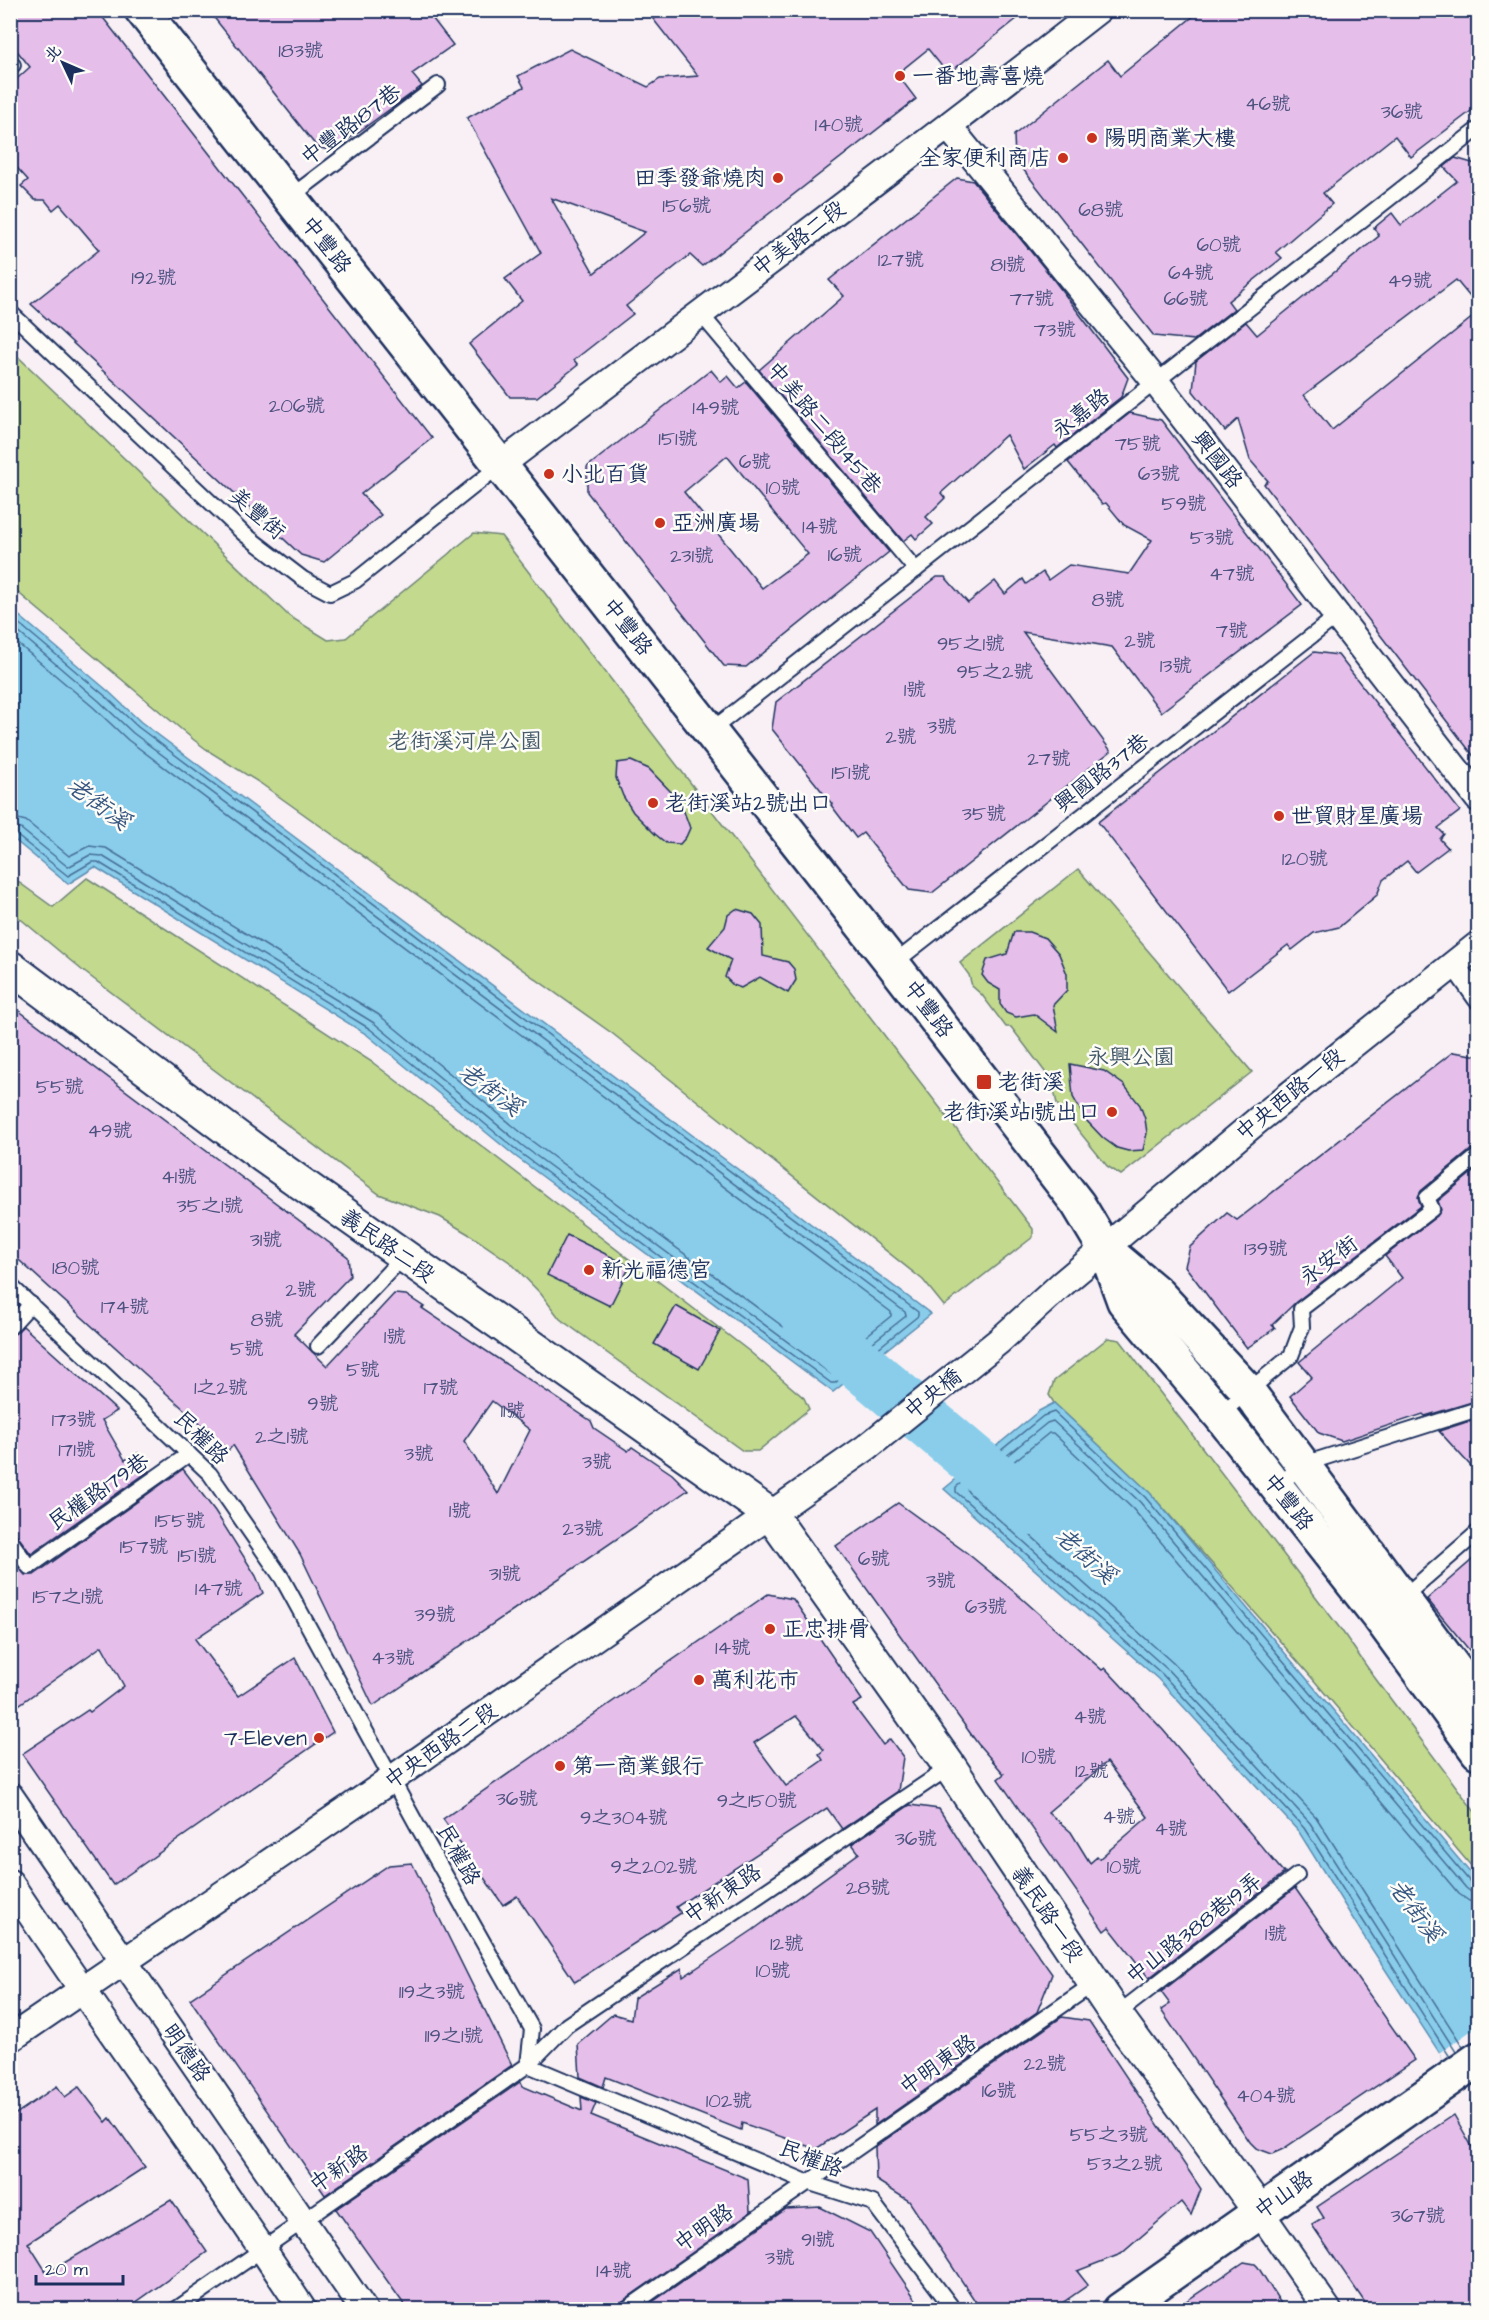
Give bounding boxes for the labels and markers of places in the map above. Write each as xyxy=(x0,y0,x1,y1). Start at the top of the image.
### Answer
place label: 一番地壽喜燒 xyxy=(912,61,1044,92)
marker: 一番地壽喜燒 xyxy=(893,69,907,83)
place label: 陽明商業大樓 xyxy=(1104,123,1236,154)
marker: 陽明商業大樓 xyxy=(1085,131,1099,145)
place label: 全家便利商店 xyxy=(919,143,1051,174)
marker: 全家便利商店 xyxy=(1056,151,1070,165)
place label: 田季發爺燒肉 xyxy=(634,163,766,194)
marker: 田季發爺燒肉 xyxy=(771,171,785,185)
place label: 小北百貨 xyxy=(561,459,649,490)
marker: 小北百貨 xyxy=(542,467,556,481)
place label: 亞洲廣場 xyxy=(672,508,760,539)
marker: 亞洲廣場 xyxy=(653,516,667,530)
place label: 老街溪站2號出口 xyxy=(665,788,832,819)
marker: 老街溪站2號出口 xyxy=(646,796,660,810)
place label: 世貿財星廣場 xyxy=(1291,801,1423,832)
marker: 世貿財星廣場 xyxy=(1272,809,1286,823)
place label: 老街溪 xyxy=(998,1067,1064,1098)
marker: 老街溪 xyxy=(975,1073,993,1091)
place label: 老街溪站1號出口 xyxy=(943,1097,1100,1128)
marker: 老街溪站1號出口 xyxy=(1105,1105,1119,1119)
place label: 新光福德宮 xyxy=(601,1255,711,1286)
marker: 新光福德宮 xyxy=(582,1263,596,1277)
place label: 正忠排骨 xyxy=(782,1614,870,1645)
marker: 正忠排骨 xyxy=(763,1622,777,1636)
place label: 萬利花市 xyxy=(711,1665,799,1696)
marker: 萬利花市 xyxy=(692,1673,706,1687)
place label: 7-Eleven xyxy=(224,1723,307,1754)
marker: 7-Eleven xyxy=(312,1731,326,1745)
place label: 第一商業銀行 xyxy=(572,1751,704,1782)
marker: 第一商業銀行 xyxy=(553,1759,567,1773)

